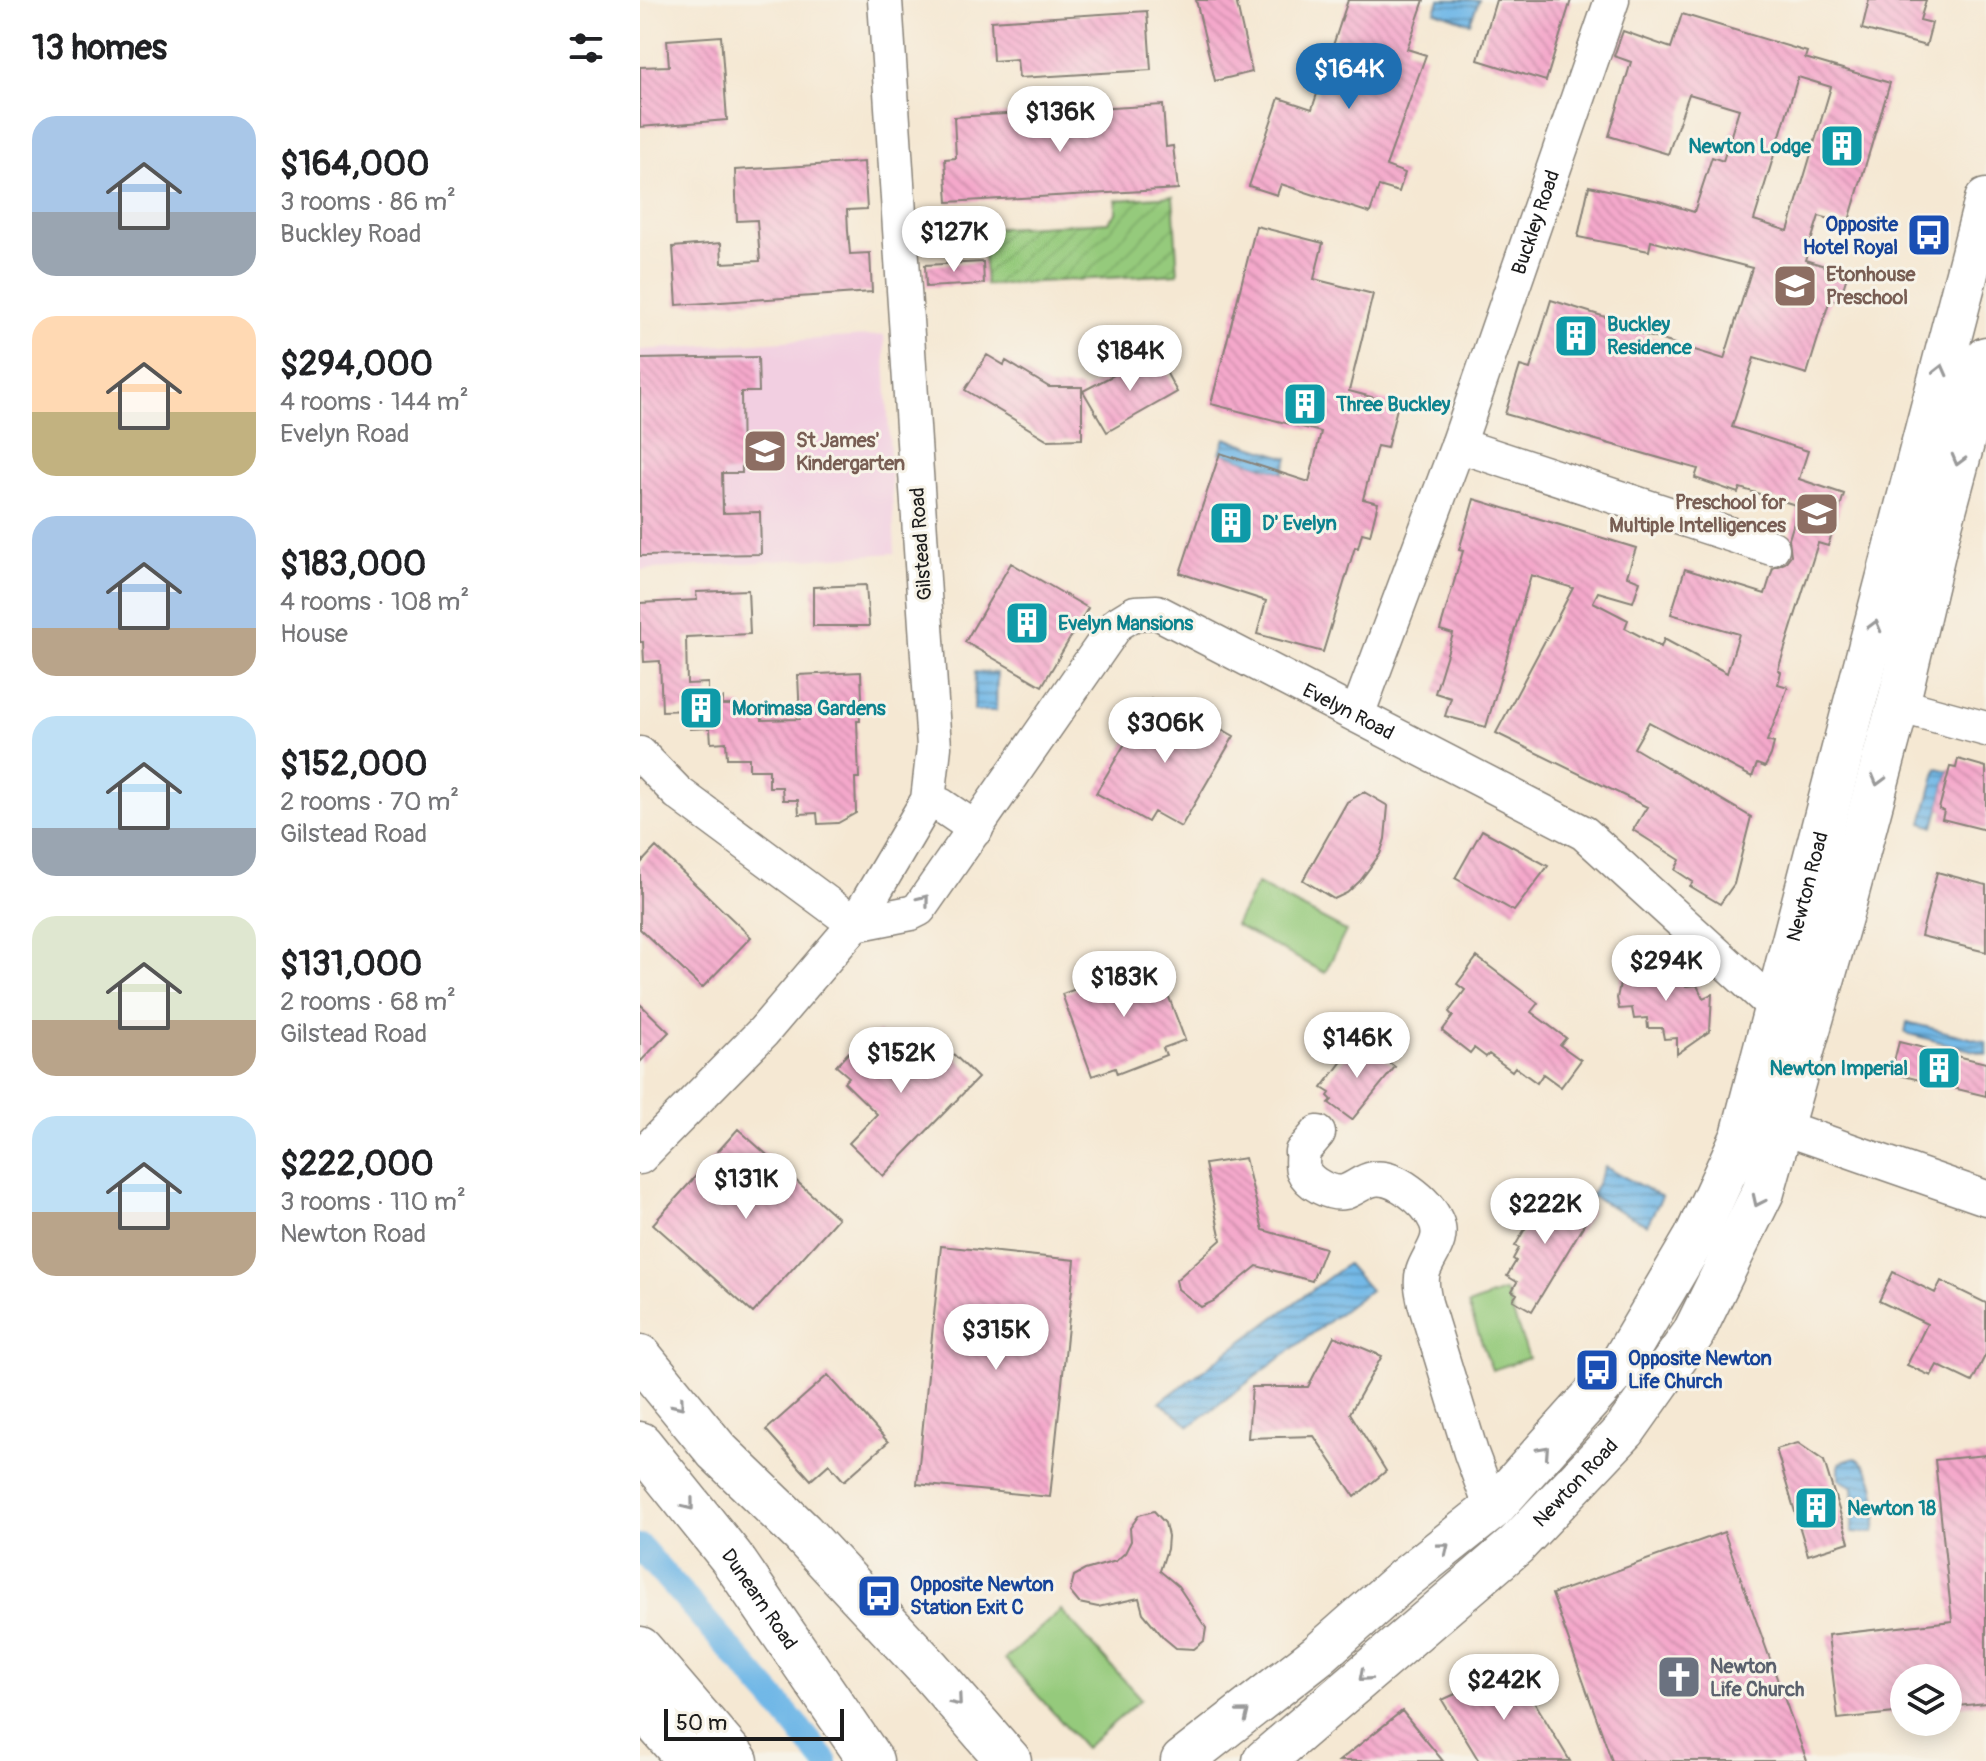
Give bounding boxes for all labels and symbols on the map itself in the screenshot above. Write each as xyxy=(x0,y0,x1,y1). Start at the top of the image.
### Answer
pin: $164K xyxy=(1293,43,1405,111)
pin: $136K xyxy=(1004,86,1116,154)
building icon: Newton Lodge xyxy=(1818,122,1866,170)
place label: Newton Lodge xyxy=(1688,134,1812,159)
street label: Buckley Road xyxy=(1505,167,1565,278)
pin: $127K xyxy=(898,206,1010,274)
bus stop icon: Opposite Hotel Royal xyxy=(1905,211,1953,259)
place label: Opposite Hotel Royal xyxy=(1803,212,1899,260)
school or university icon: Etonhouse Preschool xyxy=(1771,262,1819,310)
place label: Etonhouse Preschool xyxy=(1826,262,1916,310)
building icon: Buckley Residence xyxy=(1552,312,1600,360)
place label: Buckley Residence xyxy=(1607,312,1693,360)
pin: $184K xyxy=(1074,325,1186,393)
one-way arrow xyxy=(1932,364,1949,378)
building icon: Three Buckley xyxy=(1281,380,1329,428)
place label: Three Buckley xyxy=(1335,392,1451,417)
school or university icon: St James' Kindergarten xyxy=(741,427,789,475)
place label: St James' Kindergarten xyxy=(796,428,905,476)
one-way arrow xyxy=(1951,453,1968,467)
street label: Gilstead Road xyxy=(905,487,937,601)
place label: Preschool for Multiple Intelligences xyxy=(1609,490,1787,538)
school or university icon: Preschool for Multiple Intelligences xyxy=(1793,490,1841,538)
building icon: D' Evelyn xyxy=(1207,499,1255,547)
place label: D' Evelyn xyxy=(1262,511,1337,536)
building icon: Evelyn Mansions xyxy=(1003,599,1051,647)
place label: Evelyn Mansions xyxy=(1058,611,1193,636)
one-way arrow xyxy=(1866,619,1883,633)
street label: Evelyn Road xyxy=(1299,677,1399,745)
building icon: Morimasa Gardens xyxy=(677,684,725,732)
place label: Morimasa Gardens xyxy=(732,696,886,721)
pin: $306K xyxy=(1109,697,1221,765)
one-way arrow xyxy=(1870,773,1887,786)
street label: Newton Road xyxy=(1781,829,1833,944)
one-way arrow xyxy=(915,894,929,909)
pin: $294K xyxy=(1610,935,1722,1003)
pin: $183K xyxy=(1068,951,1180,1019)
pin: $146K xyxy=(1301,1012,1413,1080)
pin: $152K xyxy=(845,1027,957,1095)
building icon: Newton Imperial xyxy=(1915,1044,1963,1092)
place label: Newton Imperial xyxy=(1769,1056,1908,1081)
pin: $131K xyxy=(690,1153,802,1221)
pin: $222K xyxy=(1489,1178,1601,1246)
one-way arrow xyxy=(1752,1193,1768,1207)
pin: $315K xyxy=(940,1304,1052,1372)
bus stop icon: Opposite Newton Life Church xyxy=(1573,1346,1621,1394)
place label: Opposite Newton Life Church xyxy=(1628,1346,1772,1394)
one-way arrow xyxy=(669,1394,684,1409)
street label: Newton Road xyxy=(1527,1433,1623,1532)
one-way arrow xyxy=(1534,1445,1549,1460)
building icon: Newton 18 xyxy=(1792,1484,1840,1532)
one-way arrow xyxy=(679,1496,694,1510)
place label: Newton 18 xyxy=(1847,1496,1936,1521)
street label: Dunearn Road xyxy=(716,1543,803,1654)
one-way arrow xyxy=(1435,1543,1450,1557)
bus stop icon: Opposite Newton Station Exit C xyxy=(855,1572,903,1620)
place label: Opposite Newton Station Exit C xyxy=(910,1572,1054,1620)
church icon: Newton Life Church xyxy=(1655,1653,1703,1701)
pin: $242K xyxy=(1448,1654,1560,1722)
place label: Newton Life Church xyxy=(1710,1654,1804,1702)
one-way arrow xyxy=(1358,1666,1373,1680)
one-way arrow xyxy=(947,1692,962,1707)
scale bar xyxy=(664,1705,844,1741)
one-way arrow xyxy=(1235,1709,1249,1724)

